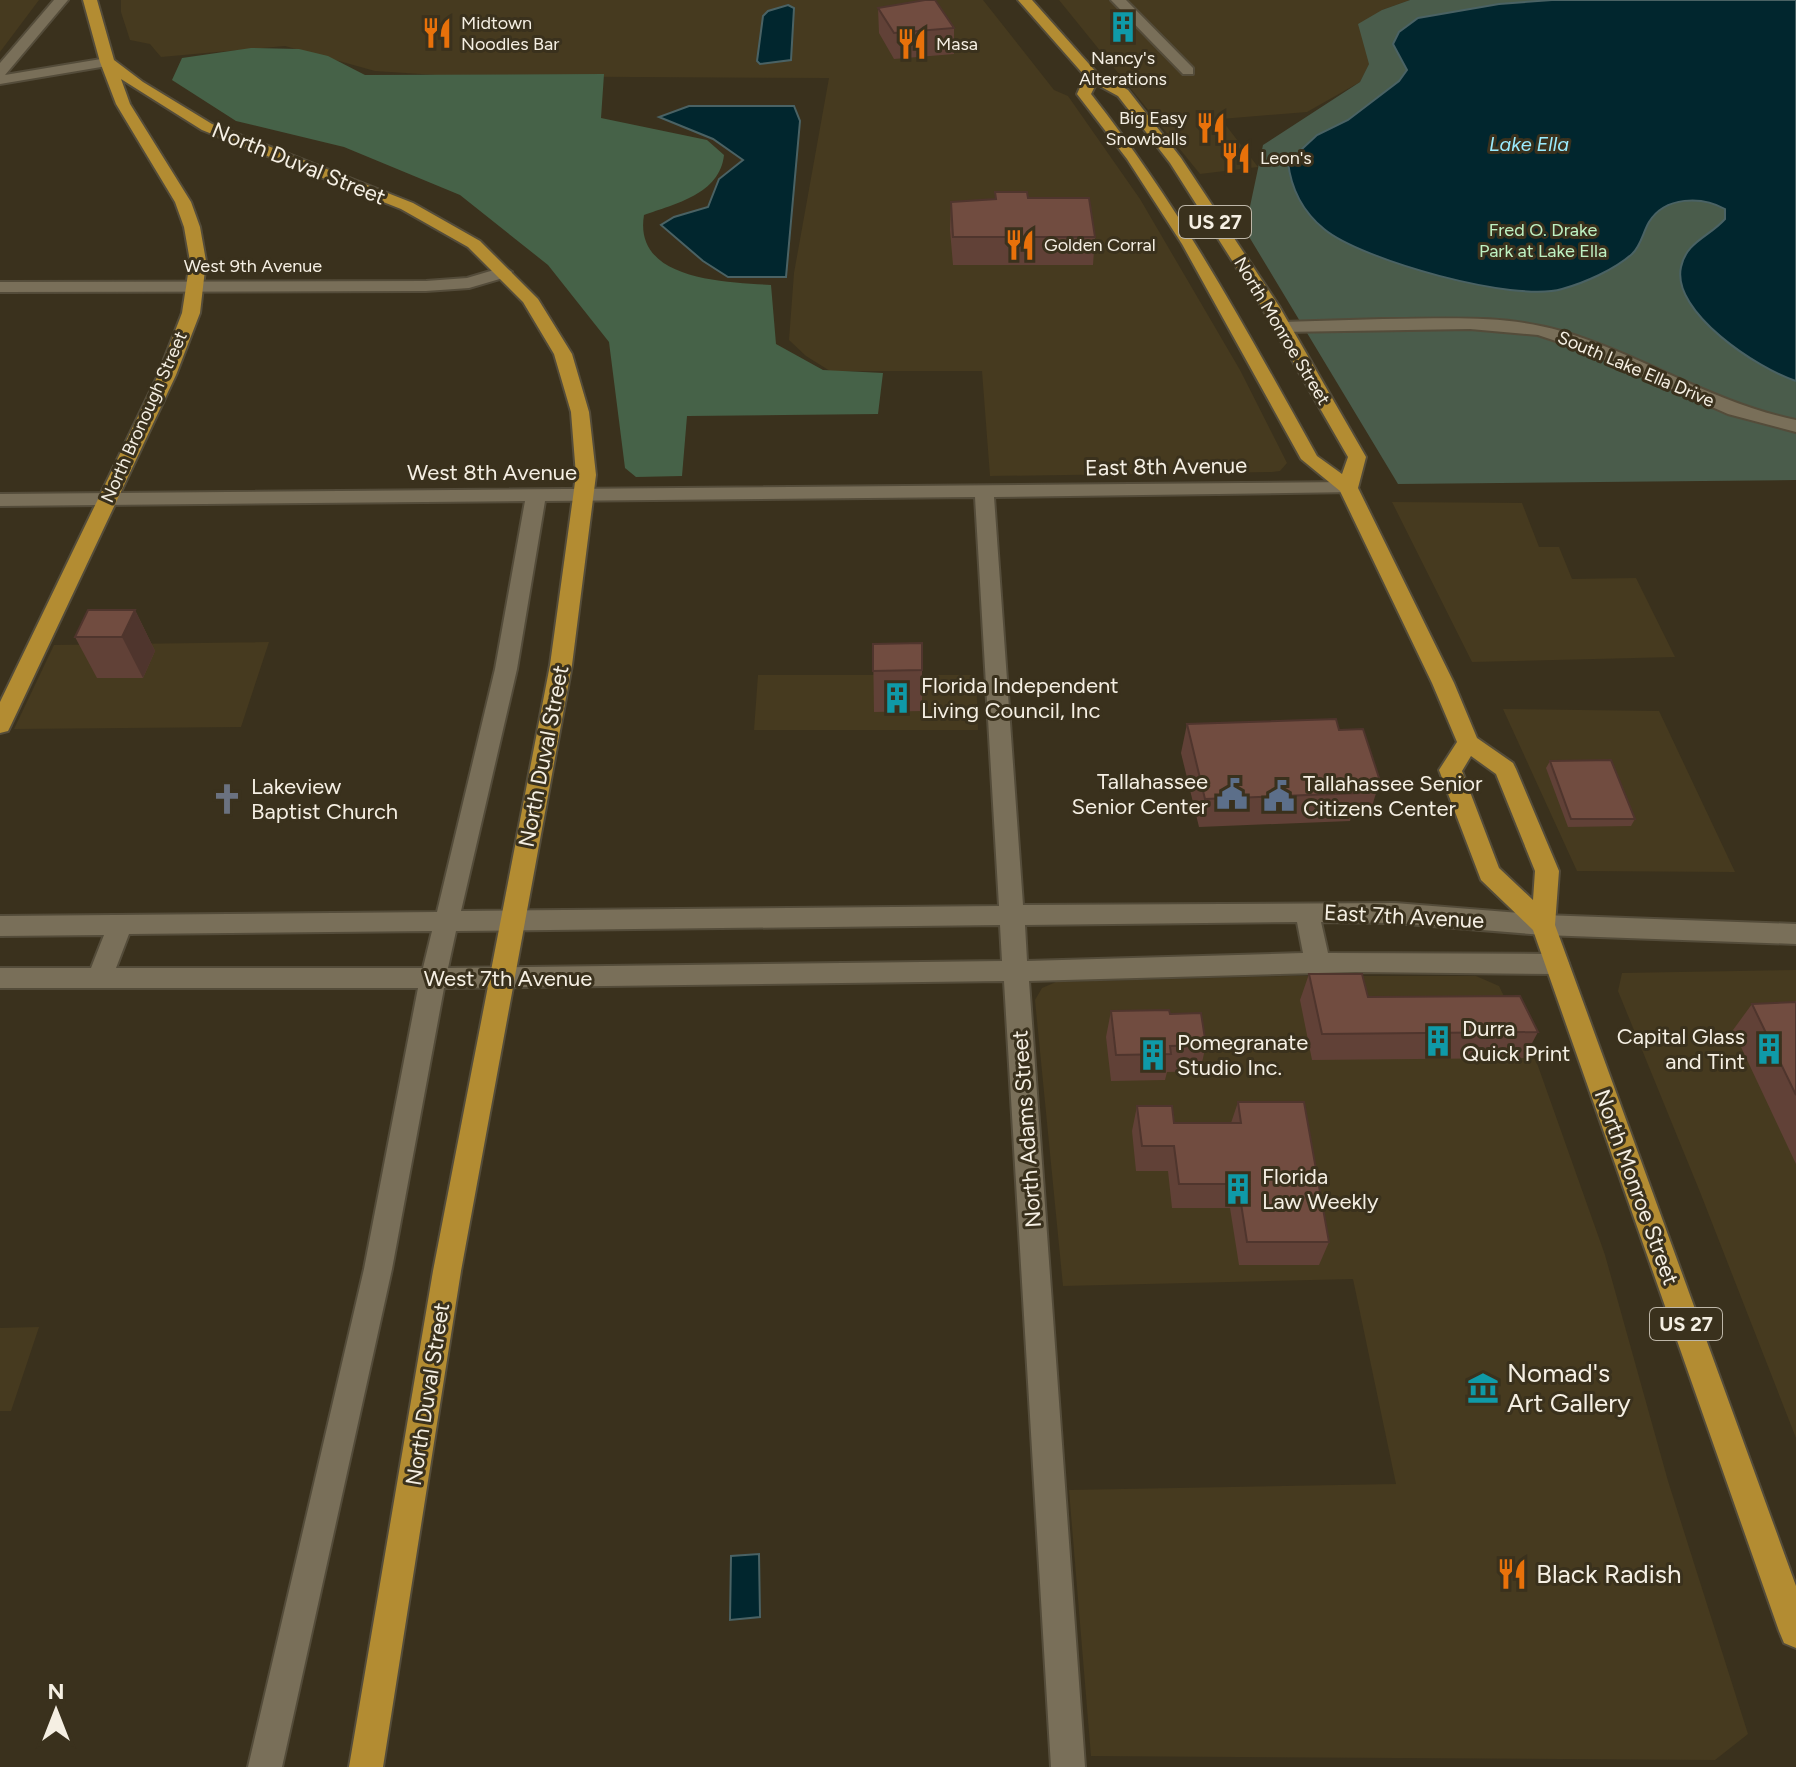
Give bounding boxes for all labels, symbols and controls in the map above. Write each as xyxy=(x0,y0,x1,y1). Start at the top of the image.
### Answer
building icon: Nancy's Alterations xyxy=(1106,10,1140,44)
place label: Midtown Noodles Bar xyxy=(461,12,559,55)
restaurant icon: Midtown Noodles Bar xyxy=(420,16,454,50)
restaurant icon: Masa xyxy=(895,27,929,61)
place label: Masa xyxy=(936,33,978,55)
place label: Nancy's Alterations xyxy=(1079,47,1167,90)
place label: Big Easy Snowballs xyxy=(1106,107,1188,150)
restaurant icon: Big Easy Snowballs xyxy=(1194,111,1228,145)
street label: North Duval Street xyxy=(208,116,390,211)
water label: Lake Ella xyxy=(1489,132,1569,156)
restaurant icon: Leon's xyxy=(1219,141,1253,175)
place label: Leon's xyxy=(1260,147,1312,169)
road number: US 27 xyxy=(1179,206,1251,238)
park label: Fred O. Drake Park at Lake Ella xyxy=(1479,219,1607,262)
restaurant icon: Golden Corral xyxy=(1003,228,1037,262)
place label: Golden Corral xyxy=(1044,234,1156,256)
street label: North Monroe Street xyxy=(1229,253,1335,409)
street label: West 9th Avenue xyxy=(184,255,322,277)
street label: South Lake Ella Drive xyxy=(1554,326,1718,412)
street label: North Bronough Street xyxy=(96,328,192,506)
street label: East 8th Avenue xyxy=(1085,452,1247,481)
street label: West 8th Avenue xyxy=(407,459,577,486)
street label: North Duval Street xyxy=(513,663,574,849)
place label: Florida Independent Living Council, Inc xyxy=(921,672,1119,724)
building icon: Florida Independent Living Council, Inc xyxy=(880,681,914,715)
place label: Tallahassee Senior Center xyxy=(1072,768,1209,820)
place label: Tallahassee Senior Citizens Center xyxy=(1303,770,1483,822)
place label: Lakeview Baptist Church xyxy=(251,773,398,825)
public building icon: Tallahassee Senior Center xyxy=(1215,777,1249,811)
public building icon: Tallahassee Senior Citizens Center xyxy=(1262,779,1296,813)
church icon: Lakeview Baptist Church xyxy=(210,782,244,816)
street label: East 7th Avenue xyxy=(1323,899,1485,934)
street label: West 7th Avenue xyxy=(424,965,592,992)
place label: Durra Quick Print xyxy=(1462,1015,1570,1067)
place label: Capital Glass and Tint xyxy=(1617,1023,1745,1075)
building icon: Durra Quick Print xyxy=(1421,1024,1455,1058)
street label: North Adams Street xyxy=(1006,1029,1047,1229)
place label: Pomegranate Studio Inc. xyxy=(1177,1029,1308,1081)
building icon: Capital Glass and Tint xyxy=(1752,1032,1786,1066)
building icon: Pomegranate Studio Inc. xyxy=(1136,1038,1170,1072)
street label: North Monroe Street xyxy=(1589,1086,1684,1289)
place label: Florida Law Weekly xyxy=(1262,1163,1379,1215)
building icon: Florida Law Weekly xyxy=(1221,1172,1255,1206)
street label: North Duval Street xyxy=(400,1301,455,1488)
road number: US 27 xyxy=(1650,1308,1722,1340)
place label: Nomad's Art Gallery xyxy=(1507,1357,1631,1419)
museum icon: Nomad's Art Gallery xyxy=(1466,1371,1500,1405)
restaurant icon: Black Radish xyxy=(1495,1557,1529,1591)
place label: Black Radish xyxy=(1536,1558,1681,1590)
north arrow xyxy=(16,1671,96,1751)
text: N xyxy=(47,1678,65,1705)

